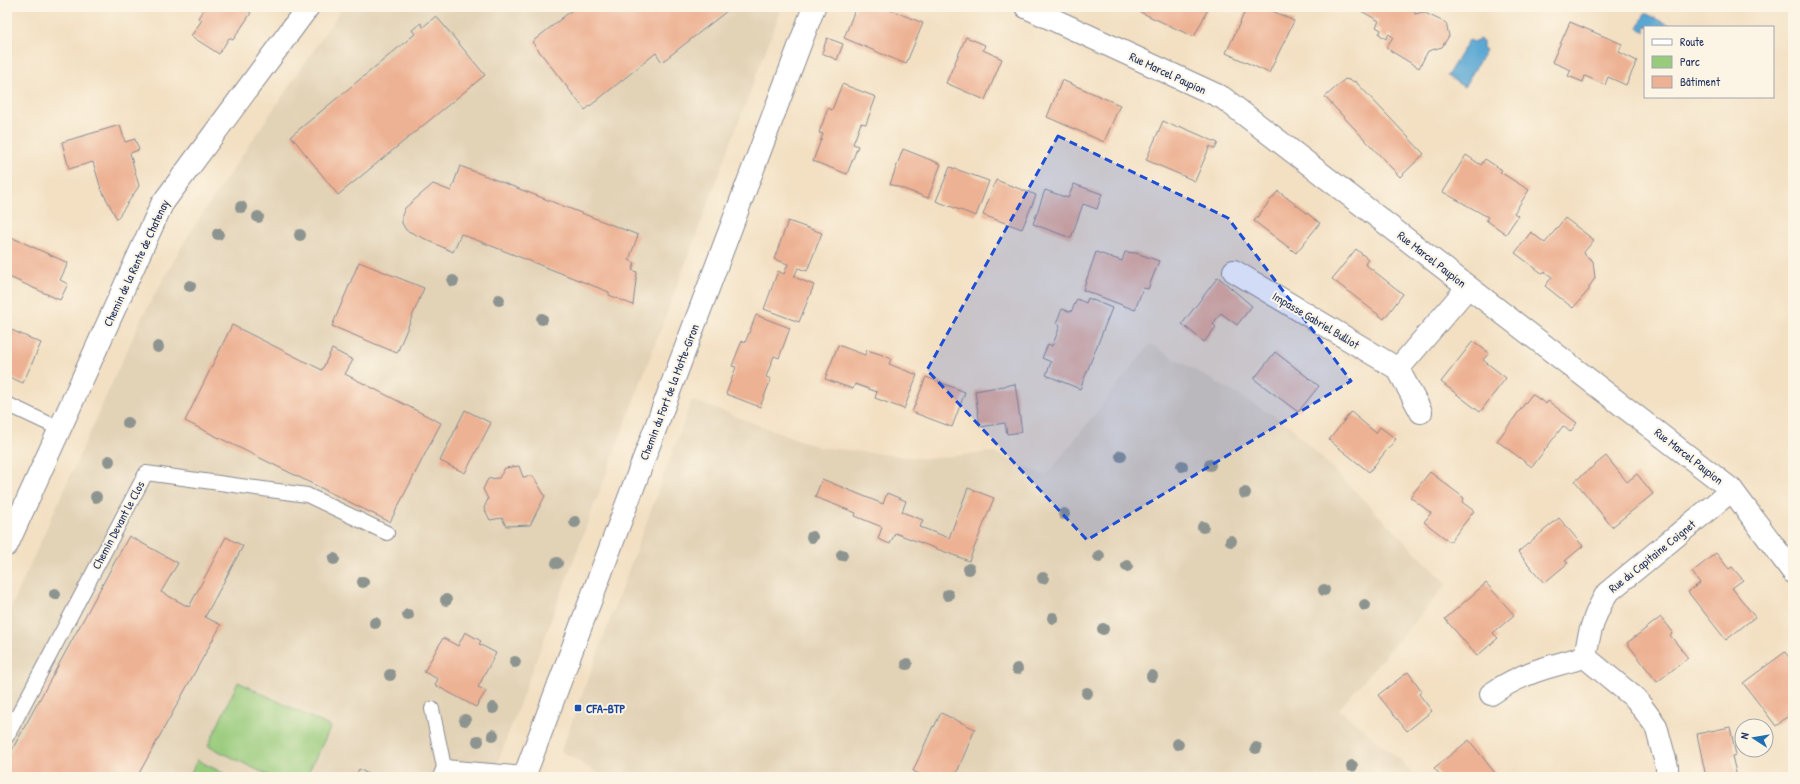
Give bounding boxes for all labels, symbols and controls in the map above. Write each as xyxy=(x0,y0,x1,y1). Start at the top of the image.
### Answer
legend xyxy=(1644,26,1774,98)
text: Route xyxy=(1680,33,1704,50)
street label: Rue Marcel Paupion xyxy=(1127,48,1209,98)
text: Parc xyxy=(1680,53,1700,70)
text: Bâtiment xyxy=(1680,73,1721,90)
street label: Chemin de la Rente de Chatenay xyxy=(99,197,173,329)
street label: Rue Marcel Paupion xyxy=(1394,227,1470,291)
street label: Impasse Gabriel Bulliot xyxy=(1269,287,1363,353)
street label: Chemin du Fort de la Motte-Giron xyxy=(635,321,703,463)
street label: Rue Marcel Paupion xyxy=(1651,424,1727,488)
street label: Chemin Devant le Clos xyxy=(88,478,149,572)
street label: Rue du Capitaine Coignet xyxy=(1605,515,1700,596)
place label: CFA-BTP xyxy=(586,700,625,717)
marker: CFA-BTP xyxy=(573,703,583,713)
north arrow xyxy=(1734,718,1774,758)
text: N xyxy=(1737,731,1752,740)

